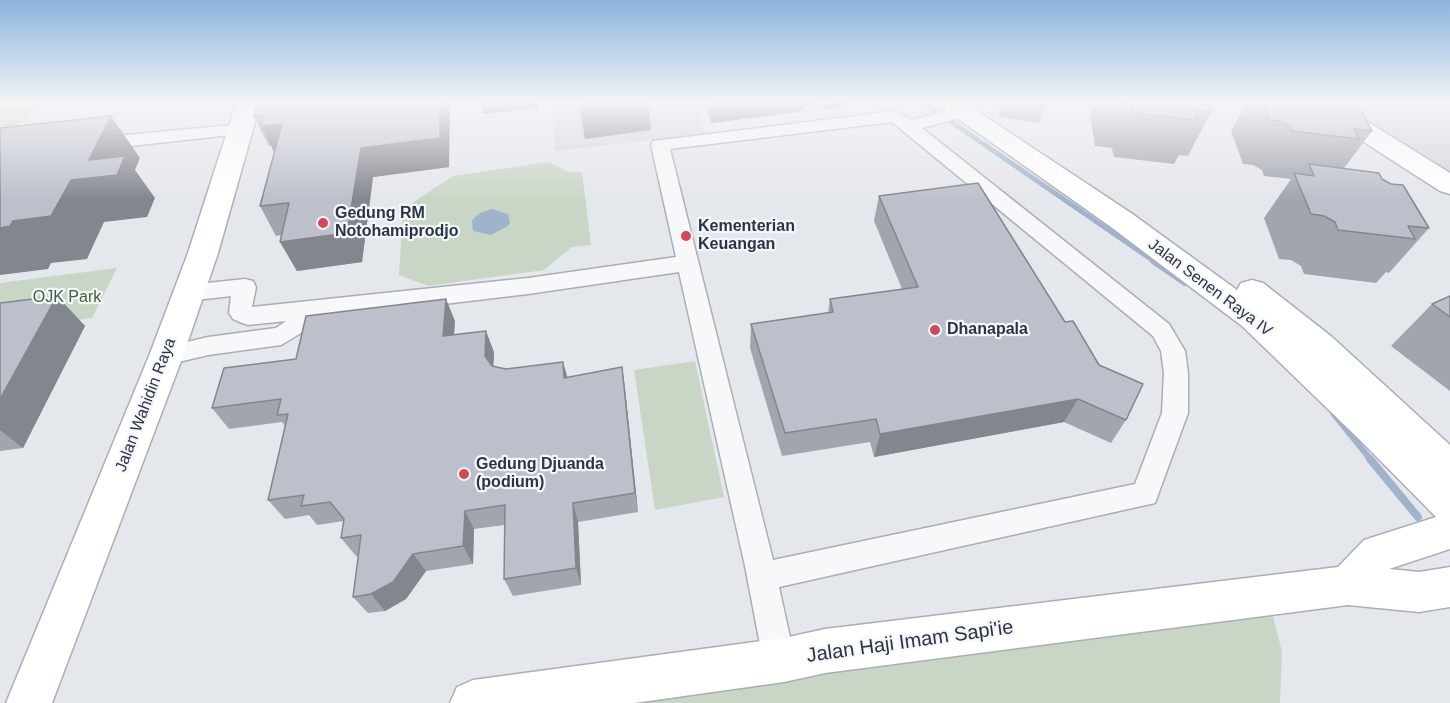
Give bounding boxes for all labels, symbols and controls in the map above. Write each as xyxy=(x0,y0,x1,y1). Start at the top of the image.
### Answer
place label: Gedung RM Notohamiprodjo xyxy=(335,204,459,242)
marker: Gedung RM Notohamiprodjo xyxy=(316,216,330,230)
place label: Kementerian Keuangan xyxy=(698,217,795,255)
marker: Kementerian Keuangan xyxy=(679,229,693,243)
street label: Jalan Senen Raya IV xyxy=(1144,235,1276,341)
park label: OJK Park xyxy=(33,288,101,308)
place label: Dhanapala xyxy=(947,320,1028,340)
marker: Dhanapala xyxy=(928,323,942,337)
street label: Jalan Wahidin Raya xyxy=(112,335,180,475)
place label: Gedung Djuanda (podium) xyxy=(476,455,604,493)
marker: Gedung Djuanda (podium) xyxy=(457,467,471,481)
street label: Jalan Haji Imam Sapi'ie xyxy=(805,616,1015,668)

